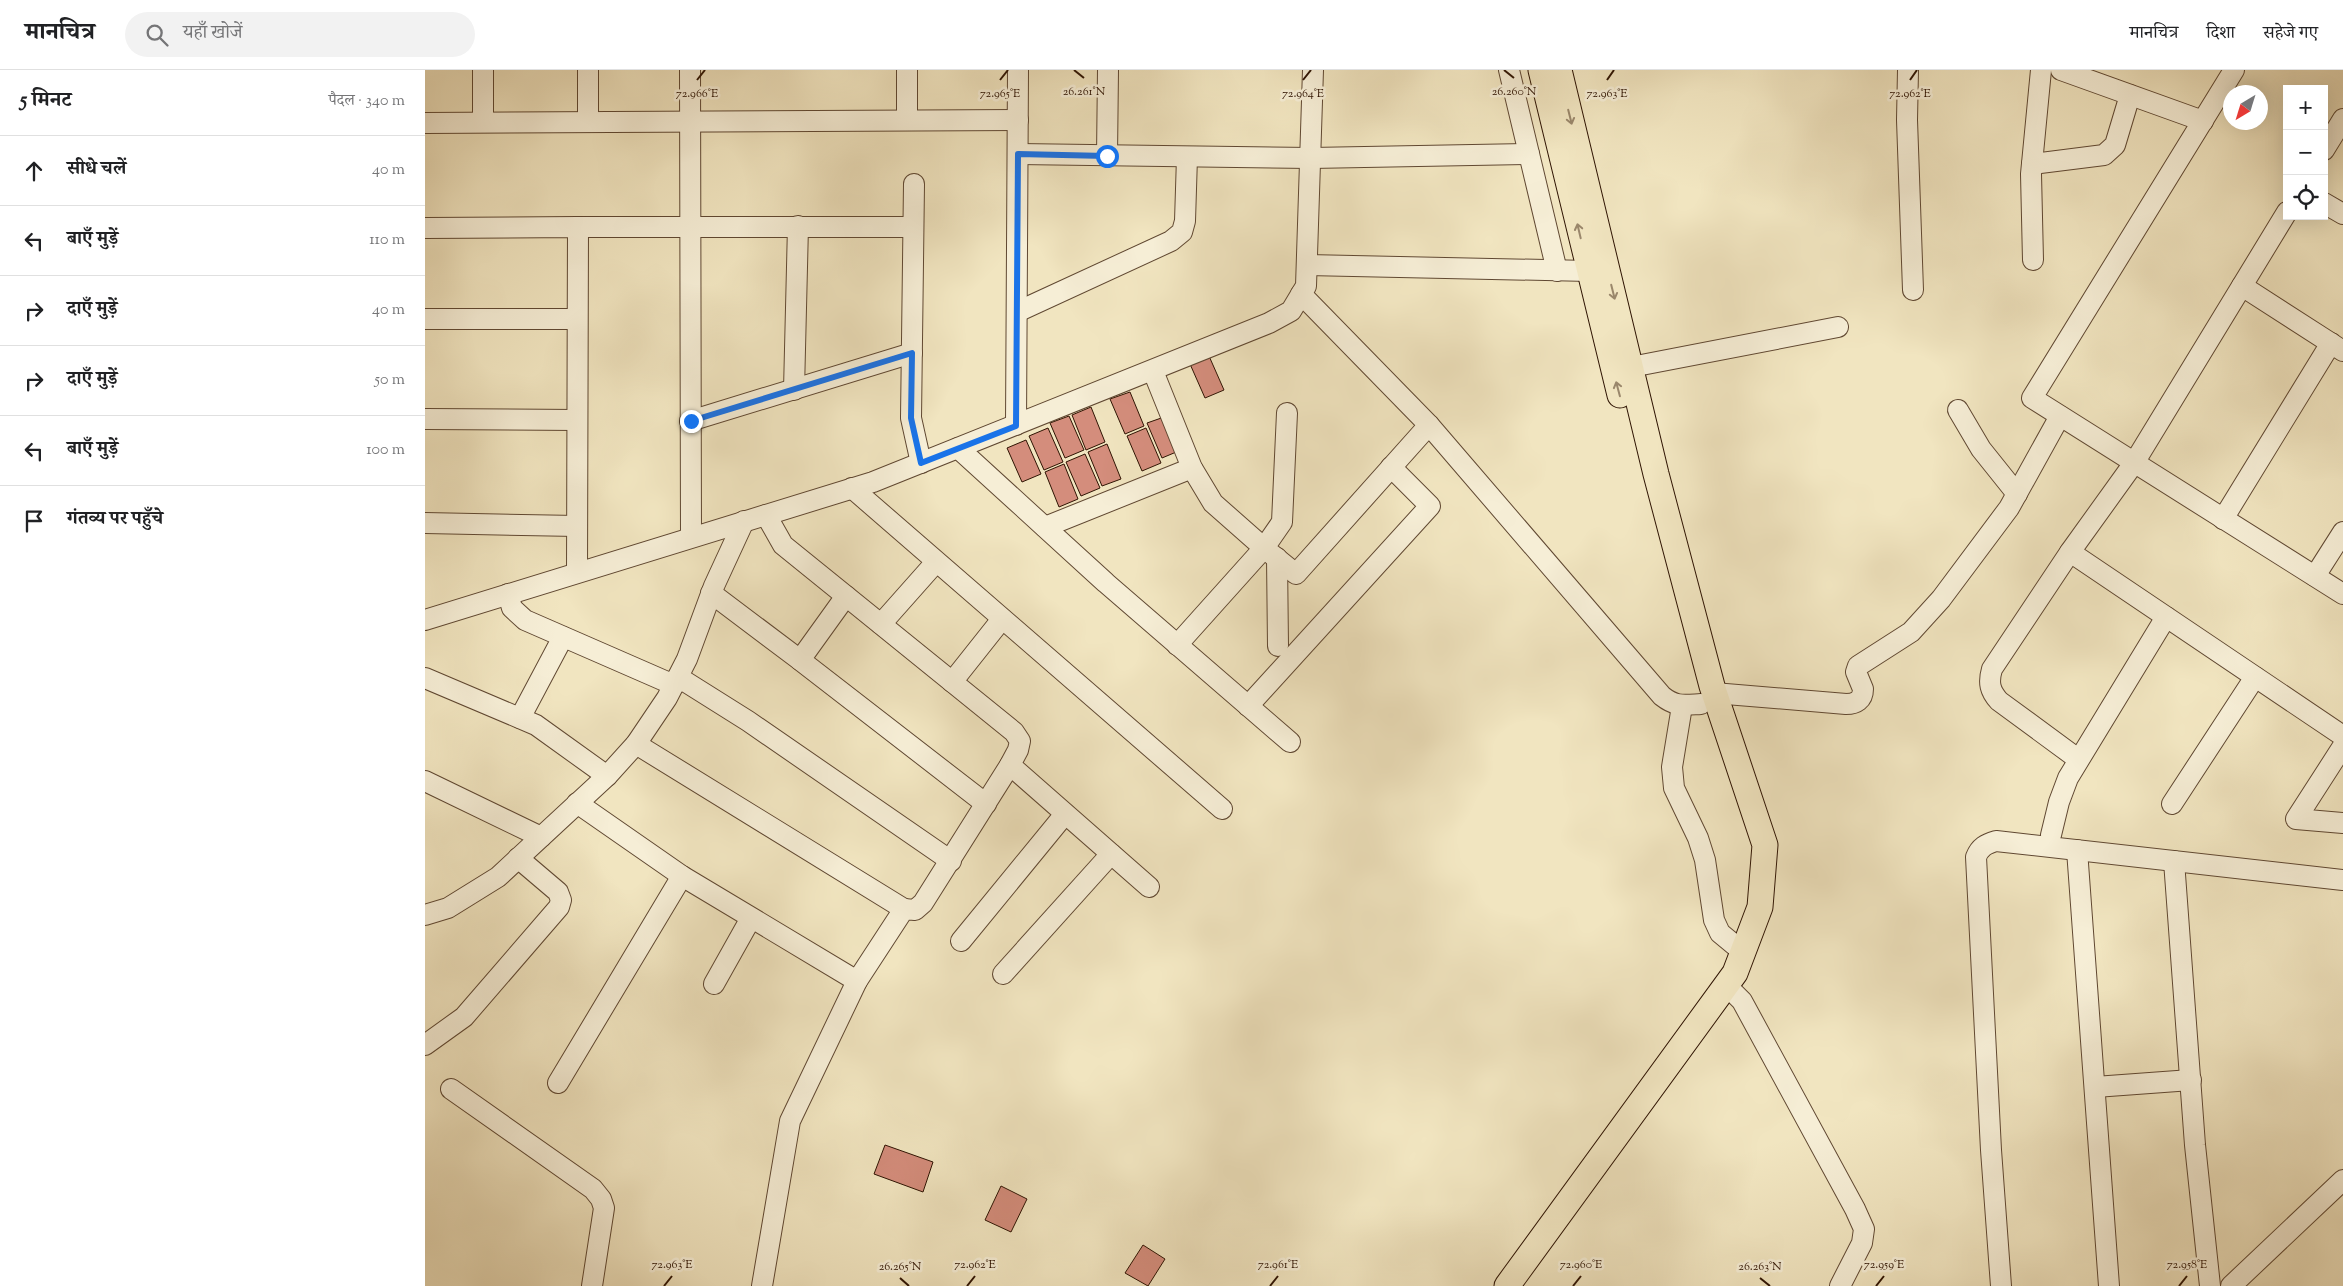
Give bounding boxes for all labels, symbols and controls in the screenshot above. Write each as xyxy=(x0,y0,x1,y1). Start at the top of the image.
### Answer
search box xyxy=(125,12,475,57)
text: मानचित्र xyxy=(25,16,95,50)
text: यहाँ खोजें xyxy=(183,20,243,47)
icon: search xyxy=(143,21,171,49)
text: मानचित्र xyxy=(2130,21,2178,47)
text: दिशा xyxy=(2206,21,2235,47)
text: सहेजे गए xyxy=(2263,21,2318,47)
text: 26.261°N xyxy=(1063,83,1106,101)
text: 26.260°N xyxy=(1492,83,1537,101)
text: 72.966°E xyxy=(676,85,719,103)
text: 72.965°E xyxy=(980,85,1021,103)
text: 72.964°E xyxy=(1282,85,1325,103)
text: 72.963°E xyxy=(1586,85,1628,103)
text: 72.962°E xyxy=(1889,85,1932,103)
north arrow xyxy=(2223,85,2268,130)
map controls xyxy=(2283,85,2328,220)
button: + xyxy=(2283,85,2328,130)
text: 5 मिनट xyxy=(20,86,71,116)
text: पैदल · 340 m xyxy=(329,90,405,113)
one-way arrow xyxy=(1566,109,1575,125)
button: − xyxy=(2283,130,2328,175)
route start xyxy=(1096,145,1119,168)
text: सीधे चलें xyxy=(67,156,126,183)
icon: ahead xyxy=(20,157,48,185)
text: 40 m xyxy=(372,159,405,182)
button: locate xyxy=(2283,175,2328,220)
one-way arrow xyxy=(1574,223,1583,239)
text: बाएँ मुड़ें xyxy=(67,226,118,253)
icon: left xyxy=(20,227,48,255)
text: 110 m xyxy=(369,229,405,252)
one-way arrow xyxy=(1608,284,1618,300)
text: दाएँ मुड़ें xyxy=(67,296,118,323)
icon: right xyxy=(20,297,48,325)
text: 40 m xyxy=(372,299,405,322)
text: दाएँ मुड़ें xyxy=(67,366,118,393)
icon: right xyxy=(20,367,48,395)
text: 50 m xyxy=(374,369,405,392)
one-way arrow xyxy=(1613,381,1623,397)
route end xyxy=(680,410,703,433)
text: बाएँ मुड़ें xyxy=(67,436,118,463)
icon: left xyxy=(20,437,48,465)
text: 100 m xyxy=(366,439,405,462)
text: गंतव्य पर पहुँचे xyxy=(67,506,163,533)
icon: arrive xyxy=(20,507,48,535)
text: 72.963°E xyxy=(651,1256,693,1274)
text: 72.962°E xyxy=(954,1256,997,1274)
text: 72.961°E xyxy=(1258,1256,1299,1274)
text: 72.960°E xyxy=(1560,1256,1603,1274)
text: 72.959°E xyxy=(1864,1256,1905,1274)
text: 72.958°E xyxy=(2167,1256,2208,1274)
text: 26.265°N xyxy=(879,1258,922,1276)
text: 26.263°N xyxy=(1738,1258,1782,1276)

